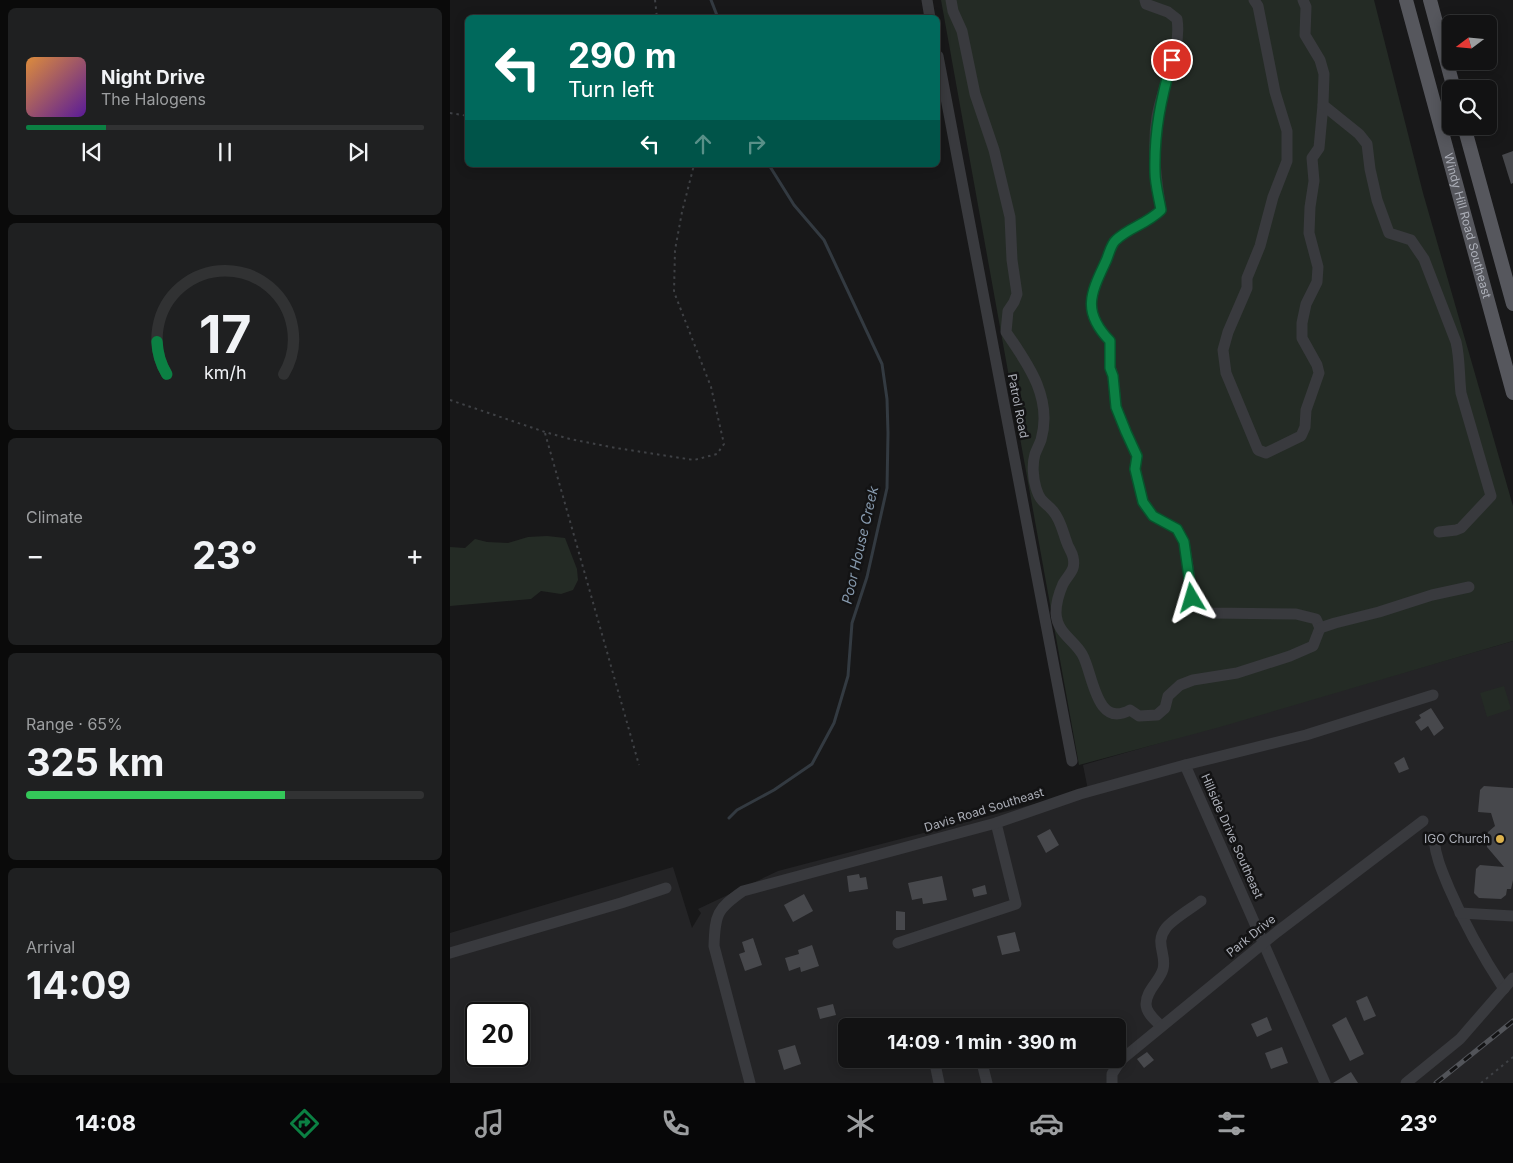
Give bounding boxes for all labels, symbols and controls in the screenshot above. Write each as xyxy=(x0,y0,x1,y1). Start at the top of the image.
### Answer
north arrow xyxy=(1442,15,1498,70)
map controls xyxy=(1442,15,1497,135)
text: 290 m xyxy=(568,34,677,76)
icon: left xyxy=(485,35,550,100)
pin xyxy=(1151,39,1193,81)
icon: arrive xyxy=(1158,46,1186,74)
text: Night Drive xyxy=(101,66,205,89)
text: Turn left xyxy=(568,76,654,102)
button: search xyxy=(1442,80,1497,135)
text: The Halogens xyxy=(101,89,206,109)
icon: left xyxy=(636,130,664,158)
icon: ahead xyxy=(689,130,717,158)
icon: right xyxy=(742,130,770,158)
icon: previous xyxy=(78,138,106,166)
icon: pause xyxy=(211,138,239,166)
icon: next xyxy=(344,138,372,166)
street label: Windy Hill Road Southeast xyxy=(1441,151,1495,300)
text: 17 xyxy=(199,303,251,366)
text: km/h xyxy=(204,362,246,383)
street label: Patrol Road xyxy=(1005,373,1032,439)
water label: Poor House Creek xyxy=(838,484,881,605)
text: Climate xyxy=(26,507,83,527)
text: 23° xyxy=(192,532,258,578)
text: − xyxy=(26,538,45,572)
text: + xyxy=(405,538,424,572)
position arrow xyxy=(1165,571,1217,623)
text: Range · 65% xyxy=(26,714,123,734)
text: 325 km xyxy=(26,739,164,785)
street label: Hillside Drive Southeast xyxy=(1198,771,1267,901)
street label: Davis Road Southeast xyxy=(922,784,1045,835)
place label: IGO Church xyxy=(1424,831,1490,846)
marker: IGO Church xyxy=(1494,833,1506,845)
street label: Park Drive xyxy=(1223,911,1278,960)
text: Arrival xyxy=(26,937,75,957)
text: 14:09 xyxy=(26,962,131,1008)
speed limit sign: 20 xyxy=(465,1002,530,1067)
text: 14:09 · 1 min · 390 m xyxy=(887,1031,1077,1054)
icon: directions xyxy=(287,1106,322,1141)
icon: music xyxy=(472,1106,507,1141)
icon: phone xyxy=(658,1106,693,1141)
icon: climate xyxy=(843,1106,878,1141)
icon: car xyxy=(1029,1106,1064,1141)
icon: filters xyxy=(1214,1106,1249,1141)
text: 14:08 xyxy=(75,1110,136,1136)
text: 23° xyxy=(1400,1110,1438,1136)

